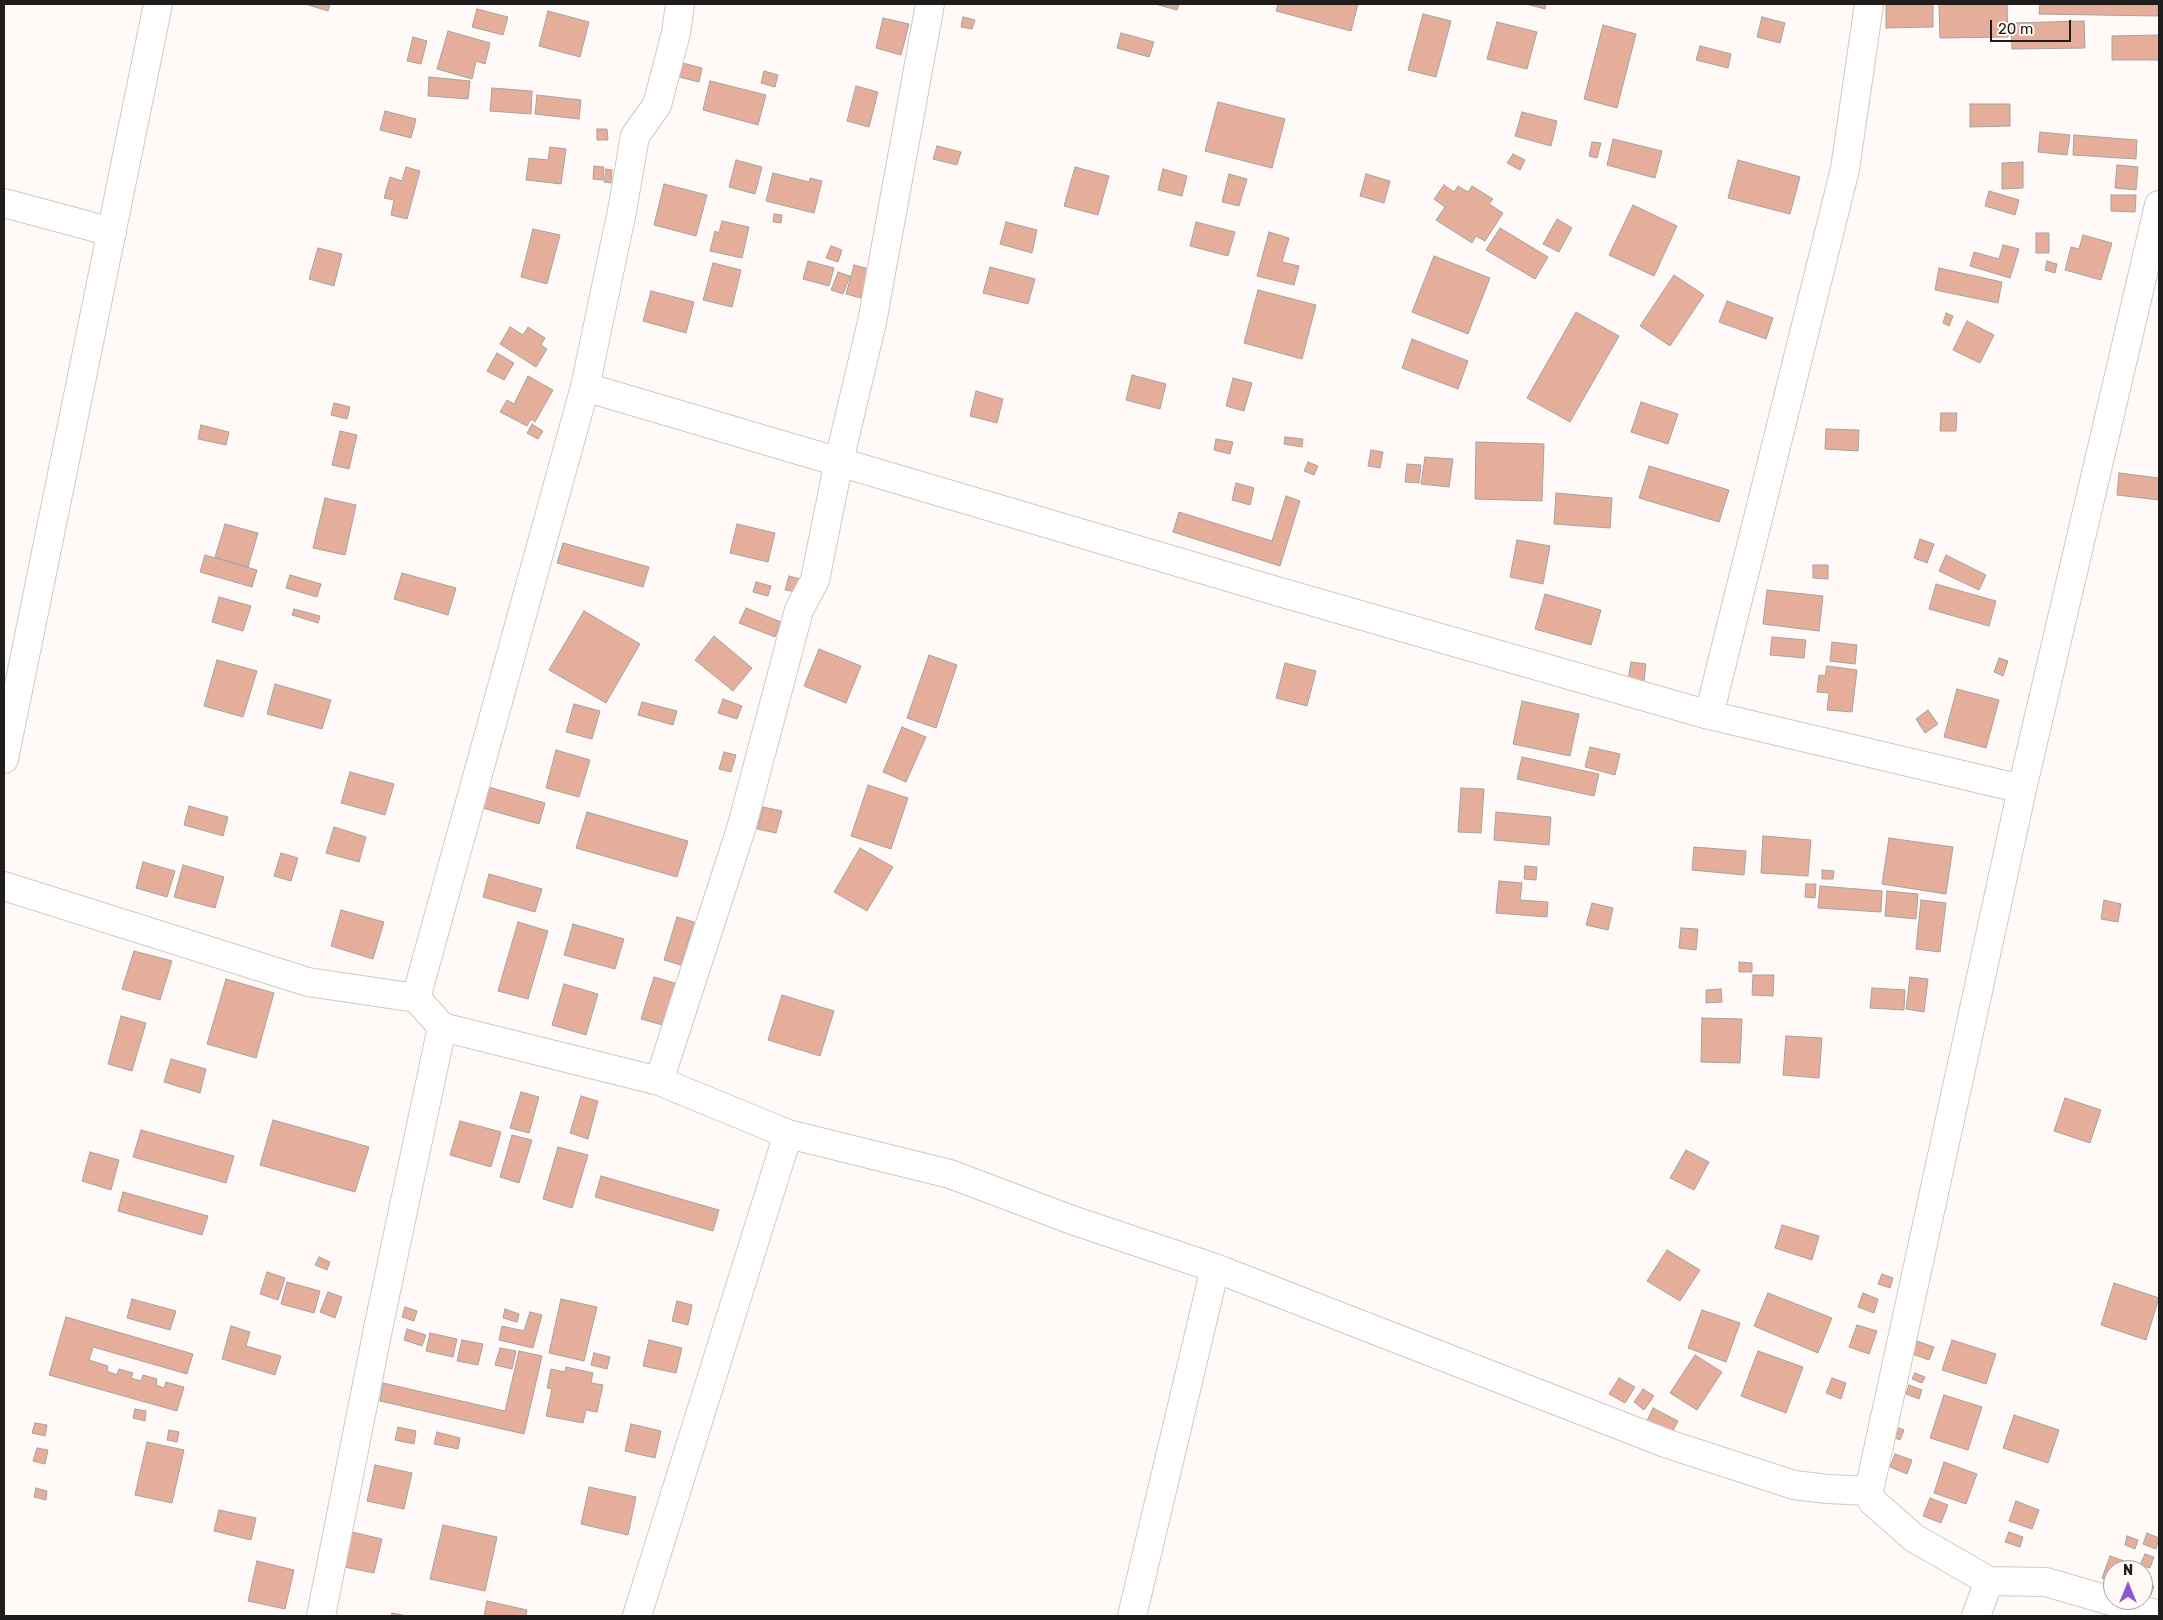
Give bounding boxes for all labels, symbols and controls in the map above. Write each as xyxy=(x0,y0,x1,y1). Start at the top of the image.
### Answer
scale bar xyxy=(1993,10,2074,42)
text: 20 m xyxy=(1998,20,2033,38)
north arrow xyxy=(2103,1560,2153,1610)
text: N xyxy=(2123,1562,2133,1579)

